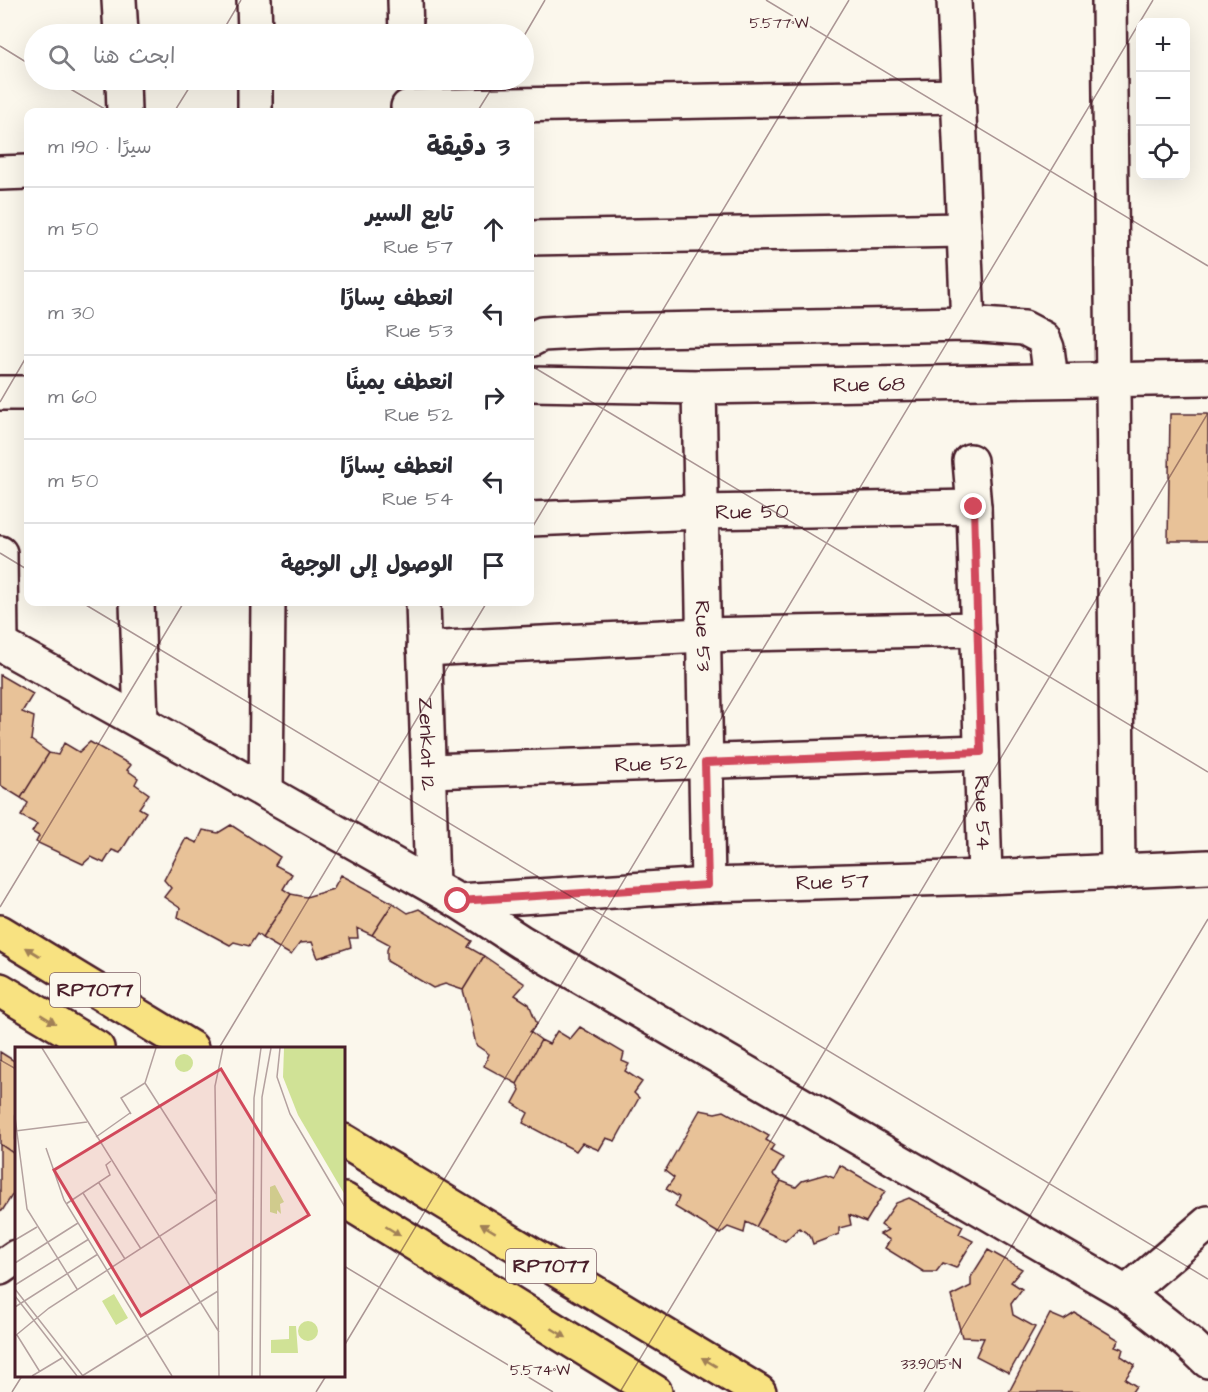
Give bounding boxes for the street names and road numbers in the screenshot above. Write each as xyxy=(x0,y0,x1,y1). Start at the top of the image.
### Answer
street label: Rue 68 xyxy=(833,369,906,399)
street label: Rue 50 xyxy=(715,496,789,526)
street label: Rue 53 xyxy=(688,600,719,672)
street label: Zenkat 12 xyxy=(412,697,443,791)
street label: Rue 52 xyxy=(614,748,688,779)
street label: Rue 54 xyxy=(967,775,999,850)
street label: Rue 57 xyxy=(795,866,870,897)
road number: RP7077 xyxy=(50,973,140,1007)
road number: RP7077 xyxy=(506,1249,596,1283)

